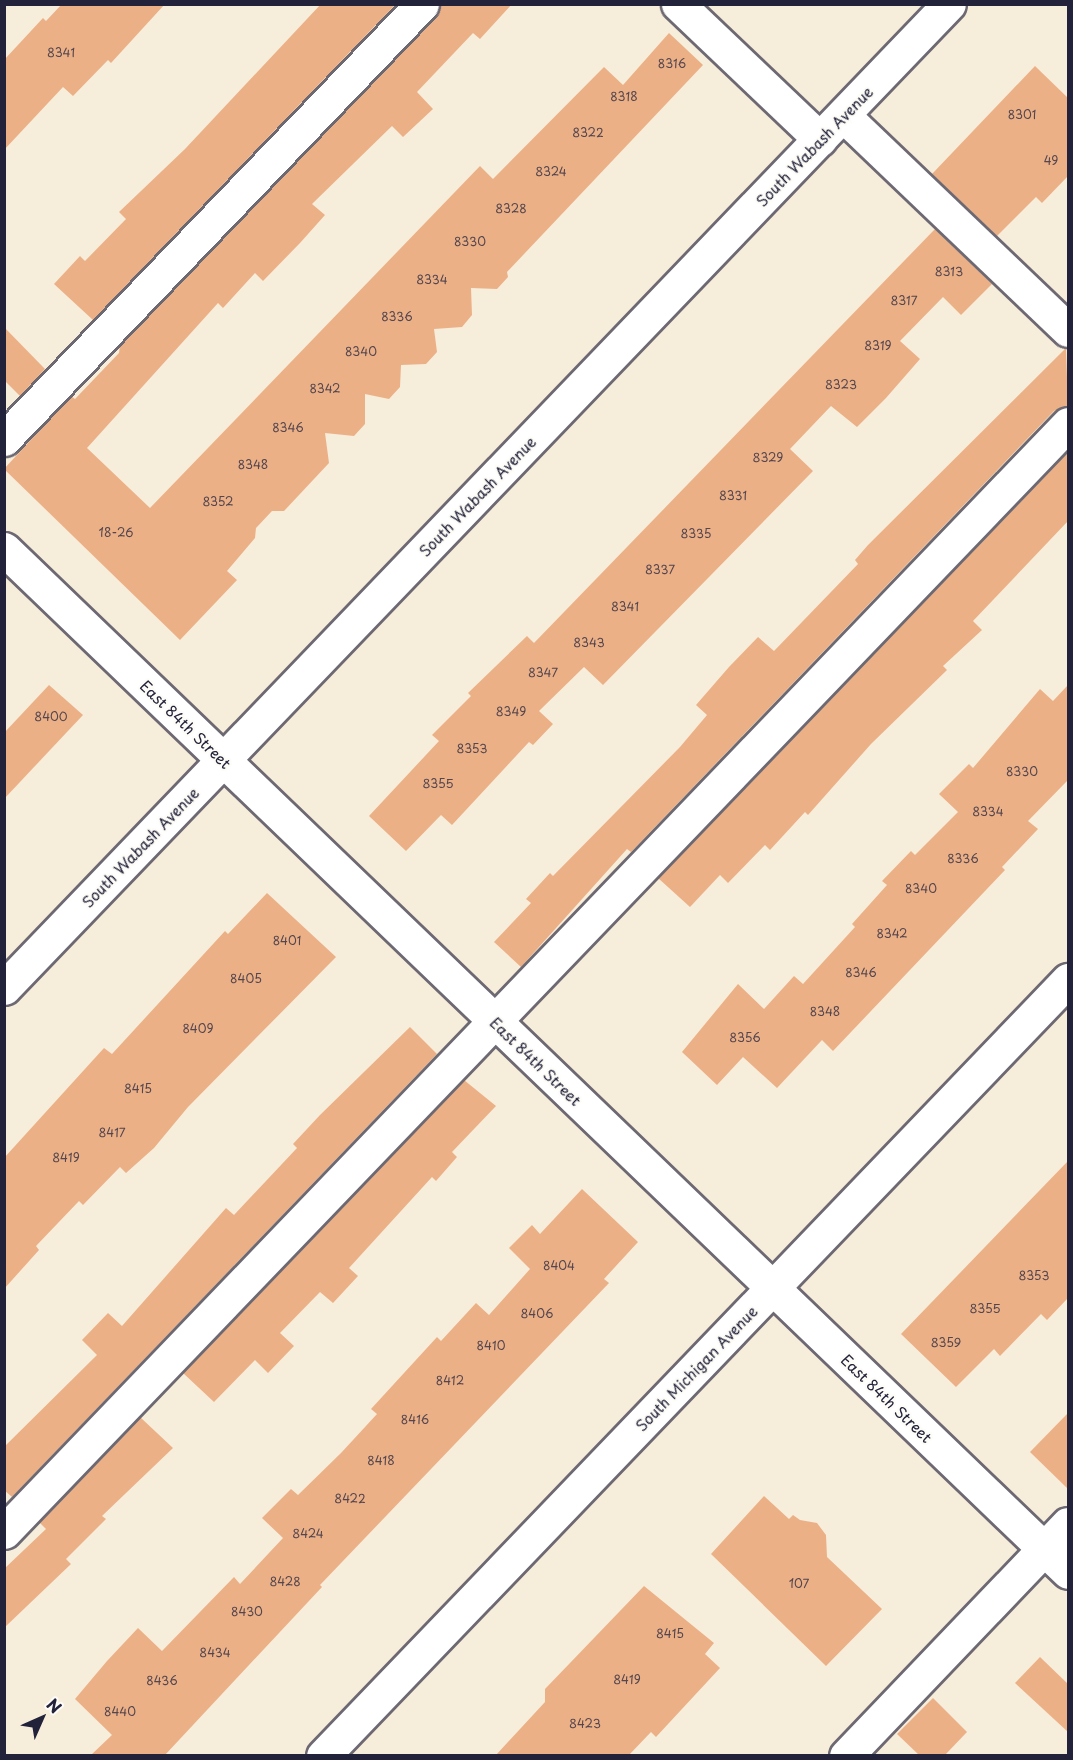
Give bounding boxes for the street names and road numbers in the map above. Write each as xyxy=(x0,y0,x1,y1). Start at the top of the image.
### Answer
street label: South Wabash Avenue xyxy=(752,82,876,210)
street label: South Wabash Avenue xyxy=(415,432,539,560)
street label: East 84th Street xyxy=(137,676,235,772)
street label: South Wabash Avenue xyxy=(78,783,202,911)
street label: East 84th Street xyxy=(487,1013,585,1109)
street label: South Michigan Avenue xyxy=(631,1302,761,1434)
street label: East 84th Street xyxy=(838,1350,936,1446)

